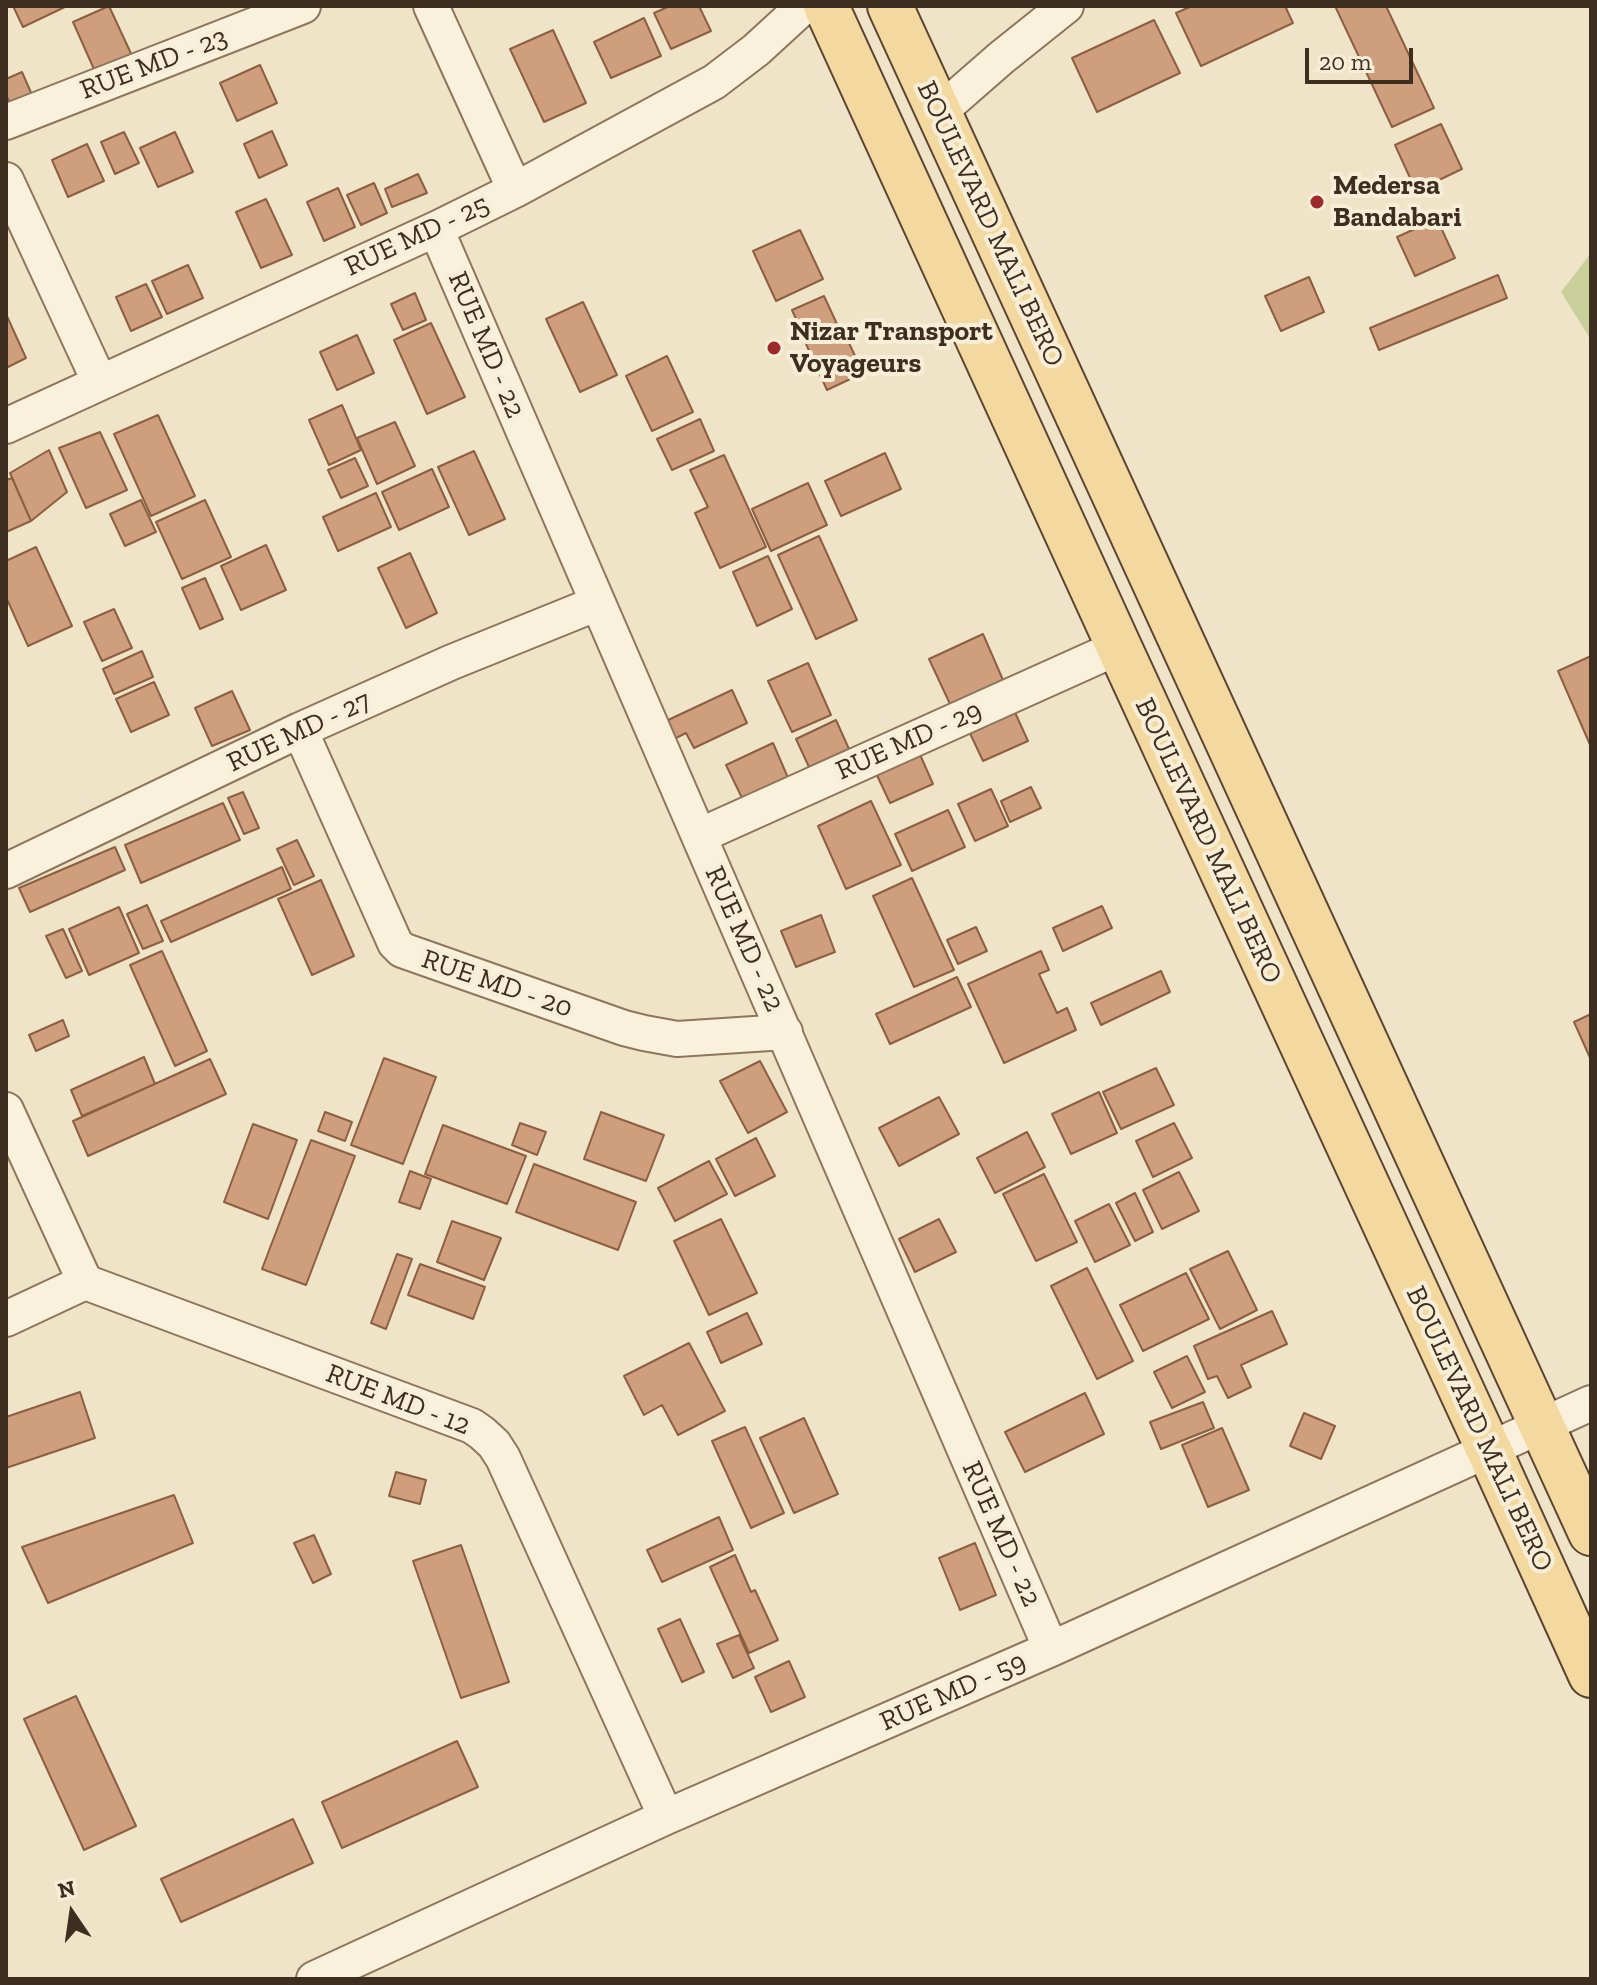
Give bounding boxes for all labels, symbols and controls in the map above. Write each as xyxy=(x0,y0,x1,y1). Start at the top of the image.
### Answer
street label: RUE MD - 23 xyxy=(76,21,232,107)
scale bar xyxy=(1309,32,1417,82)
text: 20 m xyxy=(1319,47,1371,76)
street label: BOULEVARD MALI BERO xyxy=(909,76,1071,372)
place label: Medersa Bandabari xyxy=(1333,169,1462,235)
street label: RUE MD - 25 xyxy=(339,188,495,284)
marker: Medersa Bandabari xyxy=(1308,193,1326,211)
street label: RUE MD - 22 xyxy=(440,267,532,423)
place label: Nizar Transport Voyageurs xyxy=(790,315,993,381)
marker: Nizar Transport Voyageurs xyxy=(765,339,783,357)
street label: RUE MD - 27 xyxy=(222,684,376,780)
street label: BOULEVARD MALI BERO xyxy=(1127,693,1289,989)
street label: RUE MD - 29 xyxy=(831,694,987,788)
street label: RUE MD - 22 xyxy=(697,861,791,1017)
street label: RUE MD - 20 xyxy=(417,943,577,1025)
street label: BOULEVARD MALI BERO xyxy=(1398,1281,1560,1577)
street label: RUE MD - 12 xyxy=(321,1357,475,1443)
street label: RUE MD - 22 xyxy=(954,1456,1048,1612)
street label: RUE MD - 59 xyxy=(875,1645,1031,1739)
north arrow xyxy=(32,1873,112,1953)
text: N xyxy=(55,1874,78,1904)

